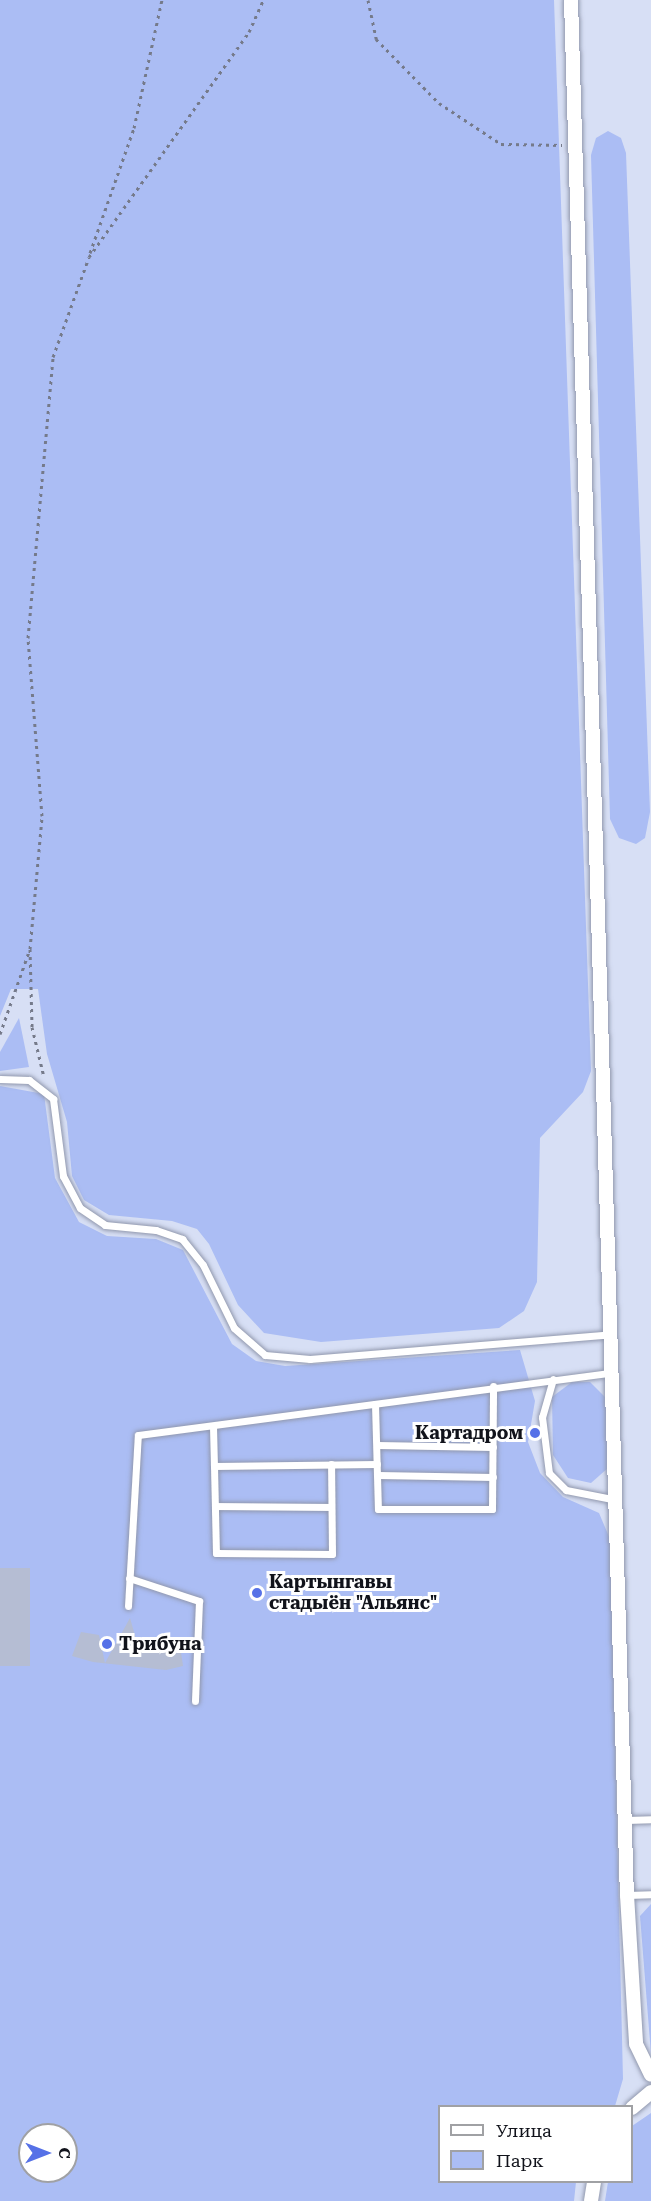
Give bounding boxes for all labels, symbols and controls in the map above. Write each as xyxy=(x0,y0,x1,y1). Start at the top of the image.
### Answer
place label: Картадром xyxy=(415,1422,523,1444)
marker: Картадром xyxy=(528,1426,542,1440)
place label: Картынгавы стадыён "Альянс" xyxy=(269,1572,437,1614)
marker: Картынгавы стадыён "Альянс" xyxy=(250,1586,264,1600)
place label: Трибуна xyxy=(119,1633,202,1655)
marker: Трибуна xyxy=(100,1637,114,1651)
legend xyxy=(438,2105,633,2183)
text: Улица xyxy=(496,2120,552,2141)
north arrow xyxy=(18,2123,78,2183)
text: С xyxy=(55,2147,74,2159)
text: Парк xyxy=(496,2150,544,2171)

